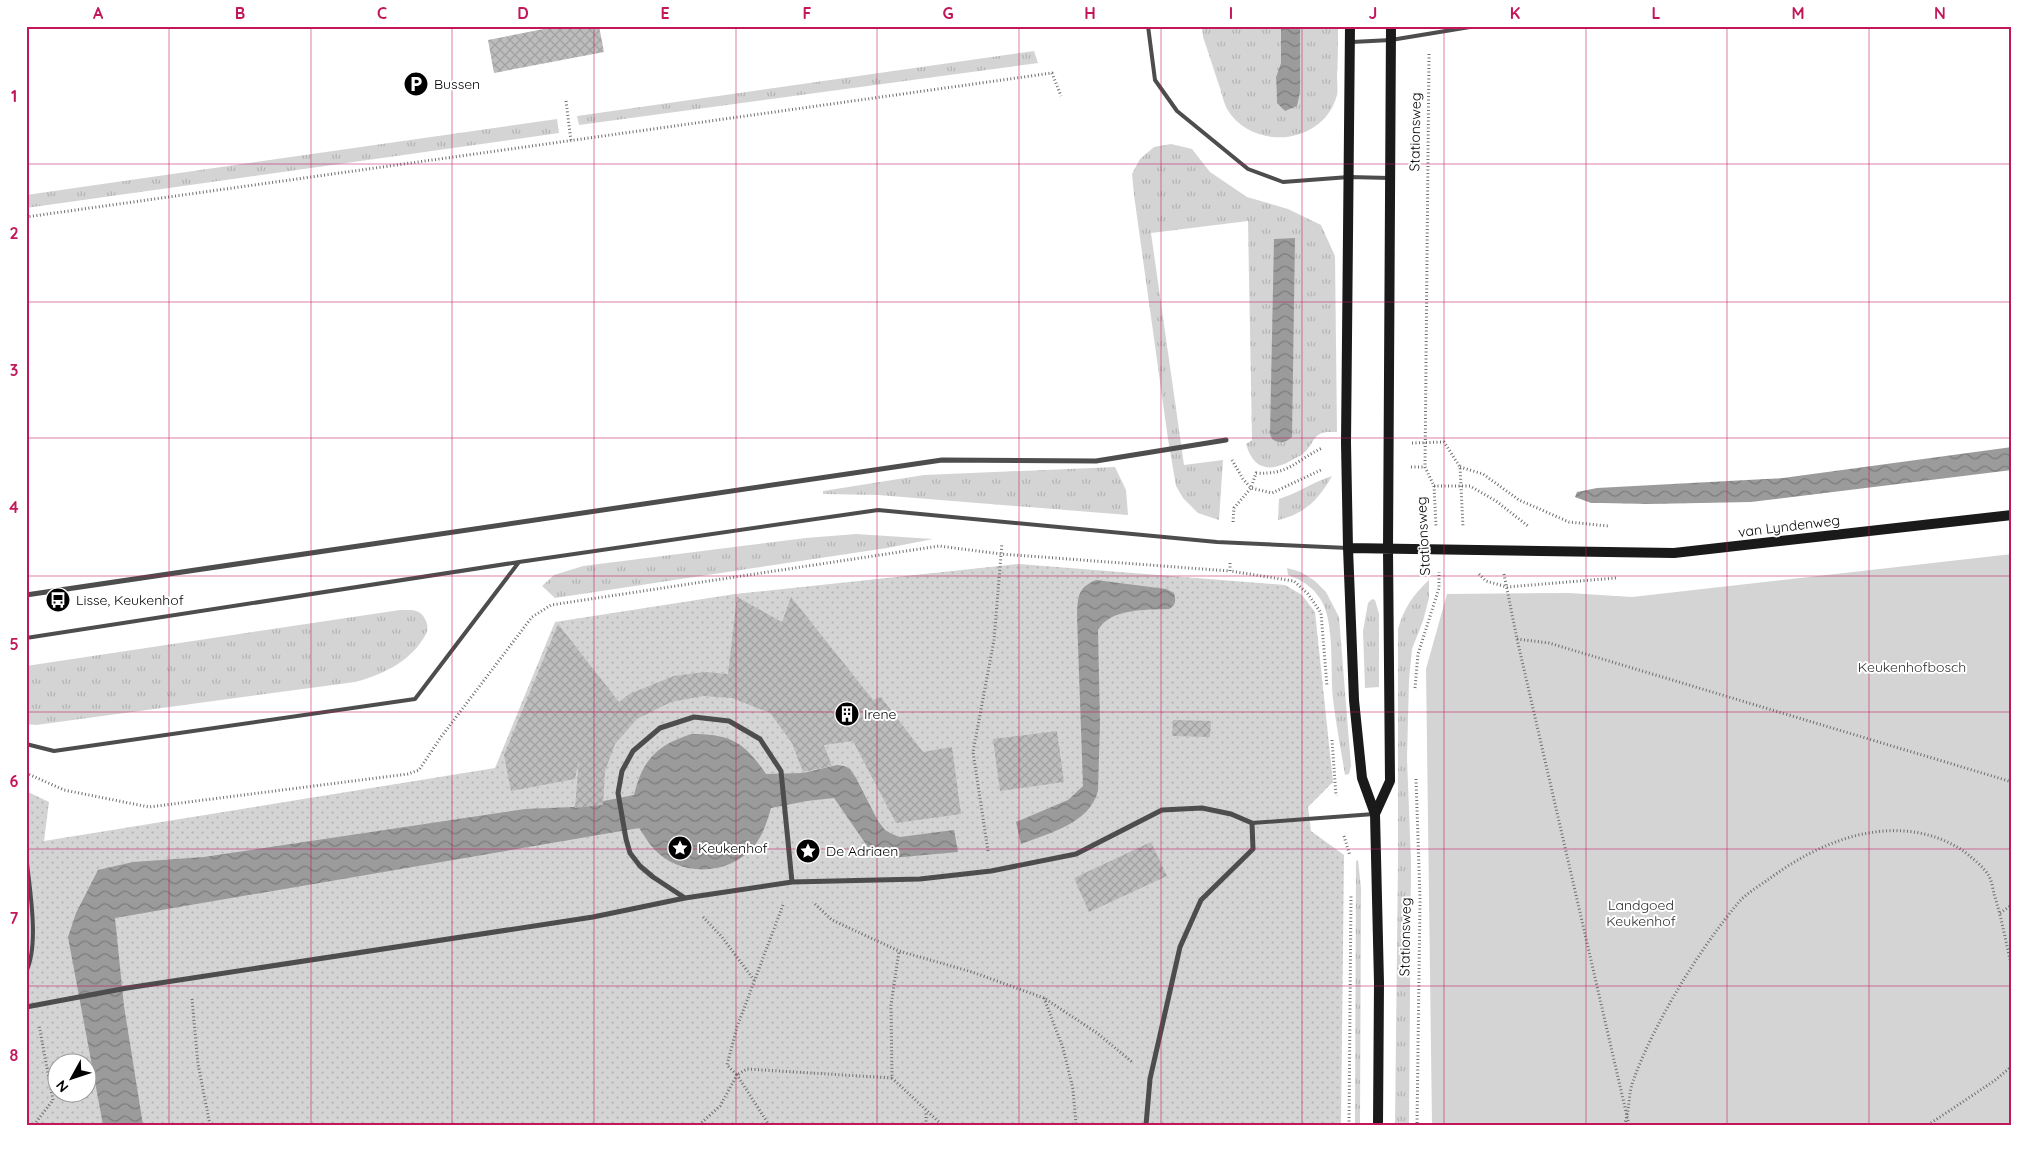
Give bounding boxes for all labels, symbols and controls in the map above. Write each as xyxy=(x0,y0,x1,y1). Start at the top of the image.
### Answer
text: A xyxy=(93,3,104,23)
text: B xyxy=(235,3,245,23)
text: C xyxy=(377,3,387,23)
text: D xyxy=(517,3,529,23)
text: E xyxy=(660,3,670,23)
text: F xyxy=(803,3,812,23)
text: G xyxy=(942,3,954,23)
text: H xyxy=(1084,3,1096,23)
text: I xyxy=(1229,3,1233,23)
text: J xyxy=(1369,3,1377,23)
text: K xyxy=(1510,3,1520,23)
text: L xyxy=(1652,3,1661,23)
text: M xyxy=(1791,3,1805,23)
text: N xyxy=(1934,3,1946,23)
parking icon: Bussen xyxy=(403,71,429,97)
place label: Bussen xyxy=(434,75,480,93)
text: 1 xyxy=(11,86,17,106)
street label: Stationsweg xyxy=(1405,92,1425,172)
text: 2 xyxy=(9,223,19,243)
text: 3 xyxy=(10,360,18,380)
street label: Stationsweg xyxy=(1412,496,1434,576)
text: 4 xyxy=(9,497,19,517)
street label: van Lyndenweg xyxy=(1737,511,1841,541)
bus stop icon: Lisse, Keukenhof xyxy=(45,587,71,613)
place label: Lisse, Keukenhof xyxy=(76,591,184,609)
text: 5 xyxy=(9,634,19,654)
park label: Keukenhofbosch xyxy=(1858,658,1966,676)
building icon: Irene xyxy=(834,701,860,727)
place label: Irene xyxy=(864,705,897,723)
text: 6 xyxy=(10,771,19,791)
place icon: Keukenhof xyxy=(667,835,693,861)
place icon: De Adriaen xyxy=(795,838,821,864)
place label: Keukenhof xyxy=(698,839,768,857)
place label: De Adriaen xyxy=(826,842,898,860)
park label: Landgoed Keukenhof xyxy=(1606,896,1676,930)
street label: Stationsweg xyxy=(1395,897,1415,977)
text: 7 xyxy=(10,908,19,928)
text: 8 xyxy=(10,1045,19,1065)
north arrow xyxy=(48,1054,98,1104)
text: N xyxy=(52,1077,72,1096)

